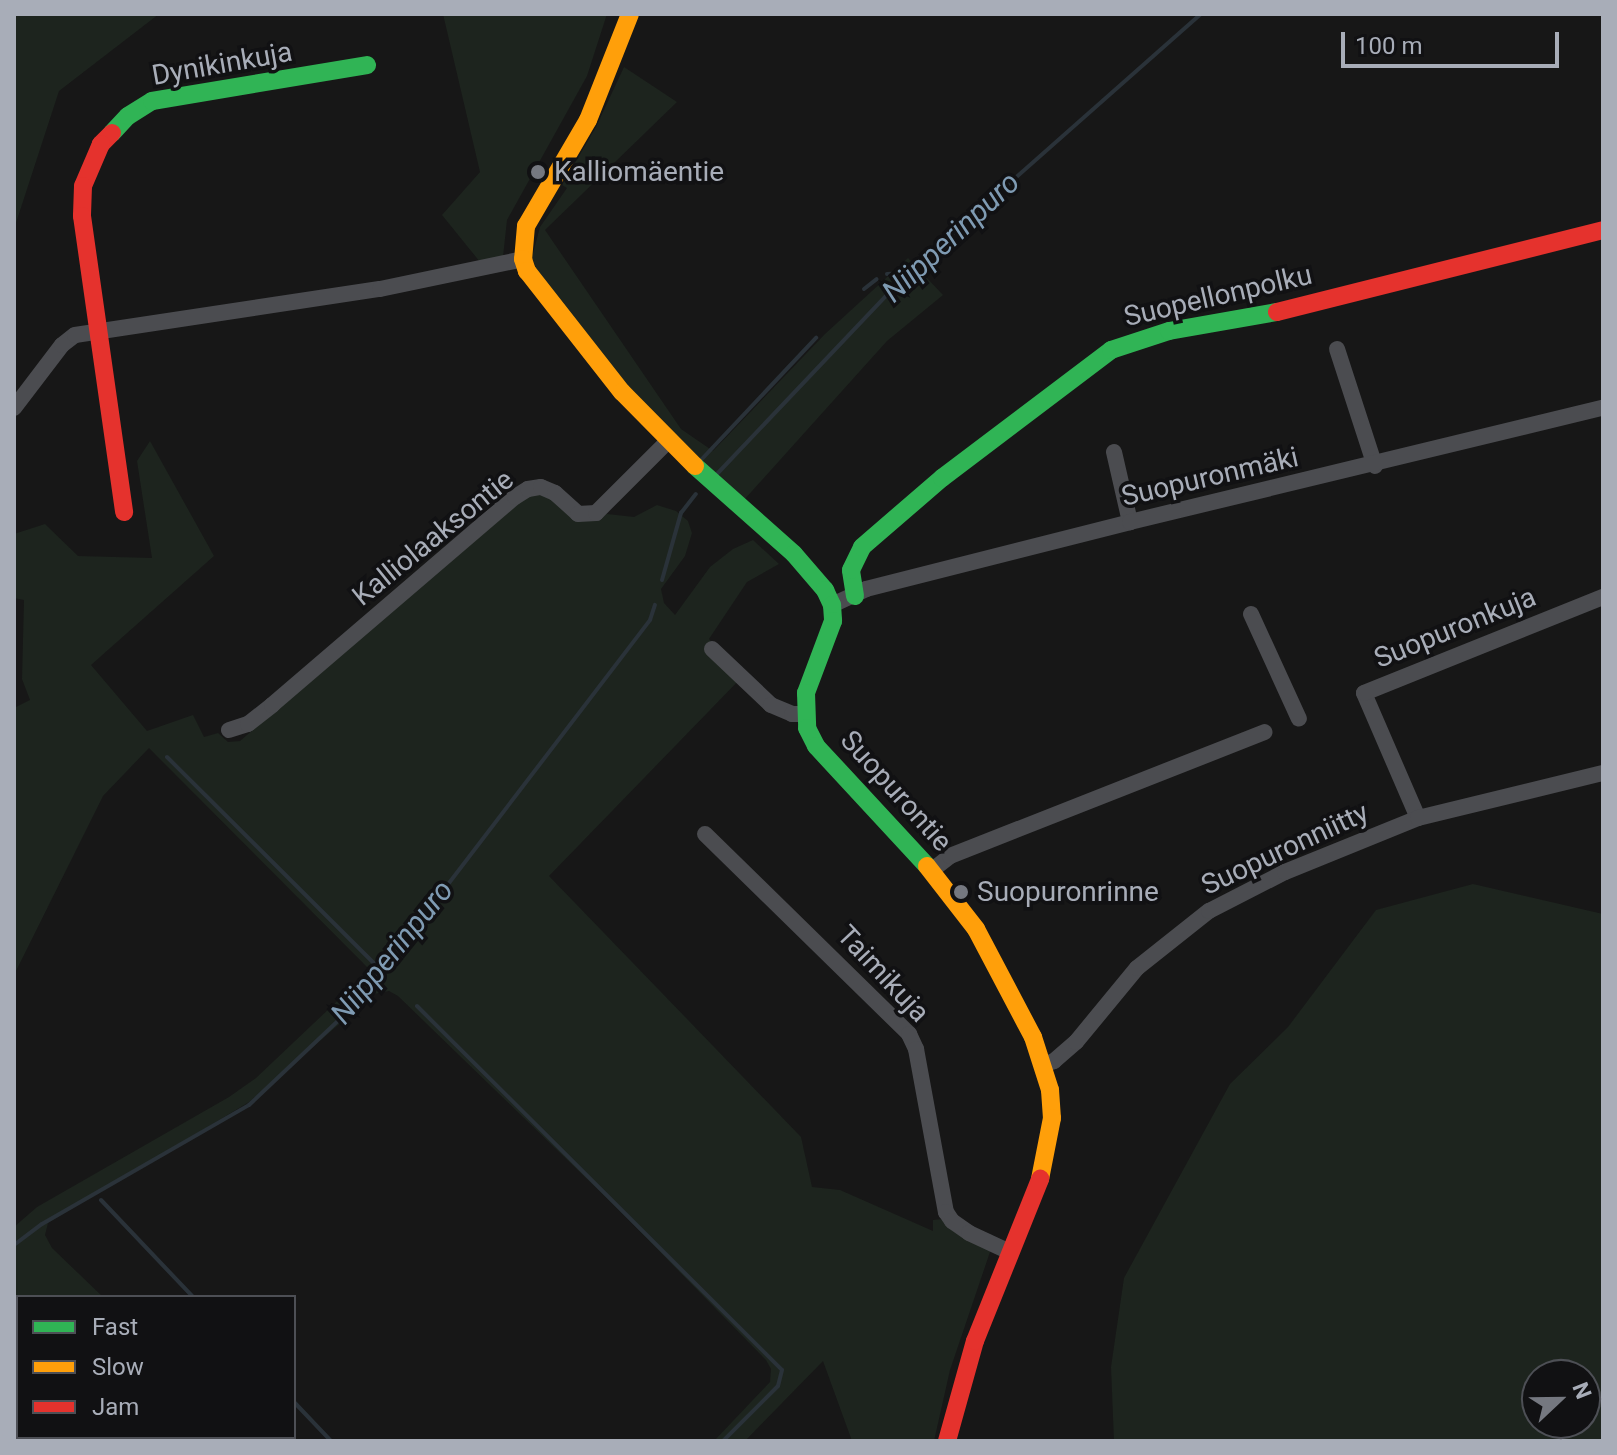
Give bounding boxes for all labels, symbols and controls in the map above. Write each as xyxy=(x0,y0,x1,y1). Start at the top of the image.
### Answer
scale bar xyxy=(1345,16,1563,66)
text: 100 m xyxy=(1355,32,1422,60)
street label: Dynikinkuja xyxy=(149,35,295,93)
place label: Kalliomäentie xyxy=(554,155,724,189)
marker: Kalliomäentie xyxy=(529,163,547,181)
water label: Niipperinpuro xyxy=(875,164,1027,310)
street label: Suopellonpolku xyxy=(1121,258,1315,334)
street label: Suopuronmäki xyxy=(1118,440,1302,514)
street label: Kalliolaaksontie xyxy=(346,463,520,613)
street label: Suopuronkuja xyxy=(1369,580,1541,676)
street label: Suopurontie xyxy=(833,724,959,858)
street label: Suopuronniitty xyxy=(1196,796,1374,902)
water label: Niipperinpuro xyxy=(323,873,461,1031)
place label: Suopuronrinne xyxy=(977,875,1159,909)
marker: Suopuronrinne xyxy=(952,883,970,901)
street label: Taimikuja xyxy=(830,919,936,1029)
legend xyxy=(16,1295,296,1439)
text: Fast xyxy=(92,1313,138,1341)
text: Slow xyxy=(92,1353,144,1381)
north arrow xyxy=(1521,1359,1601,1439)
text: N xyxy=(1567,1379,1596,1402)
text: Jam xyxy=(92,1393,139,1421)

